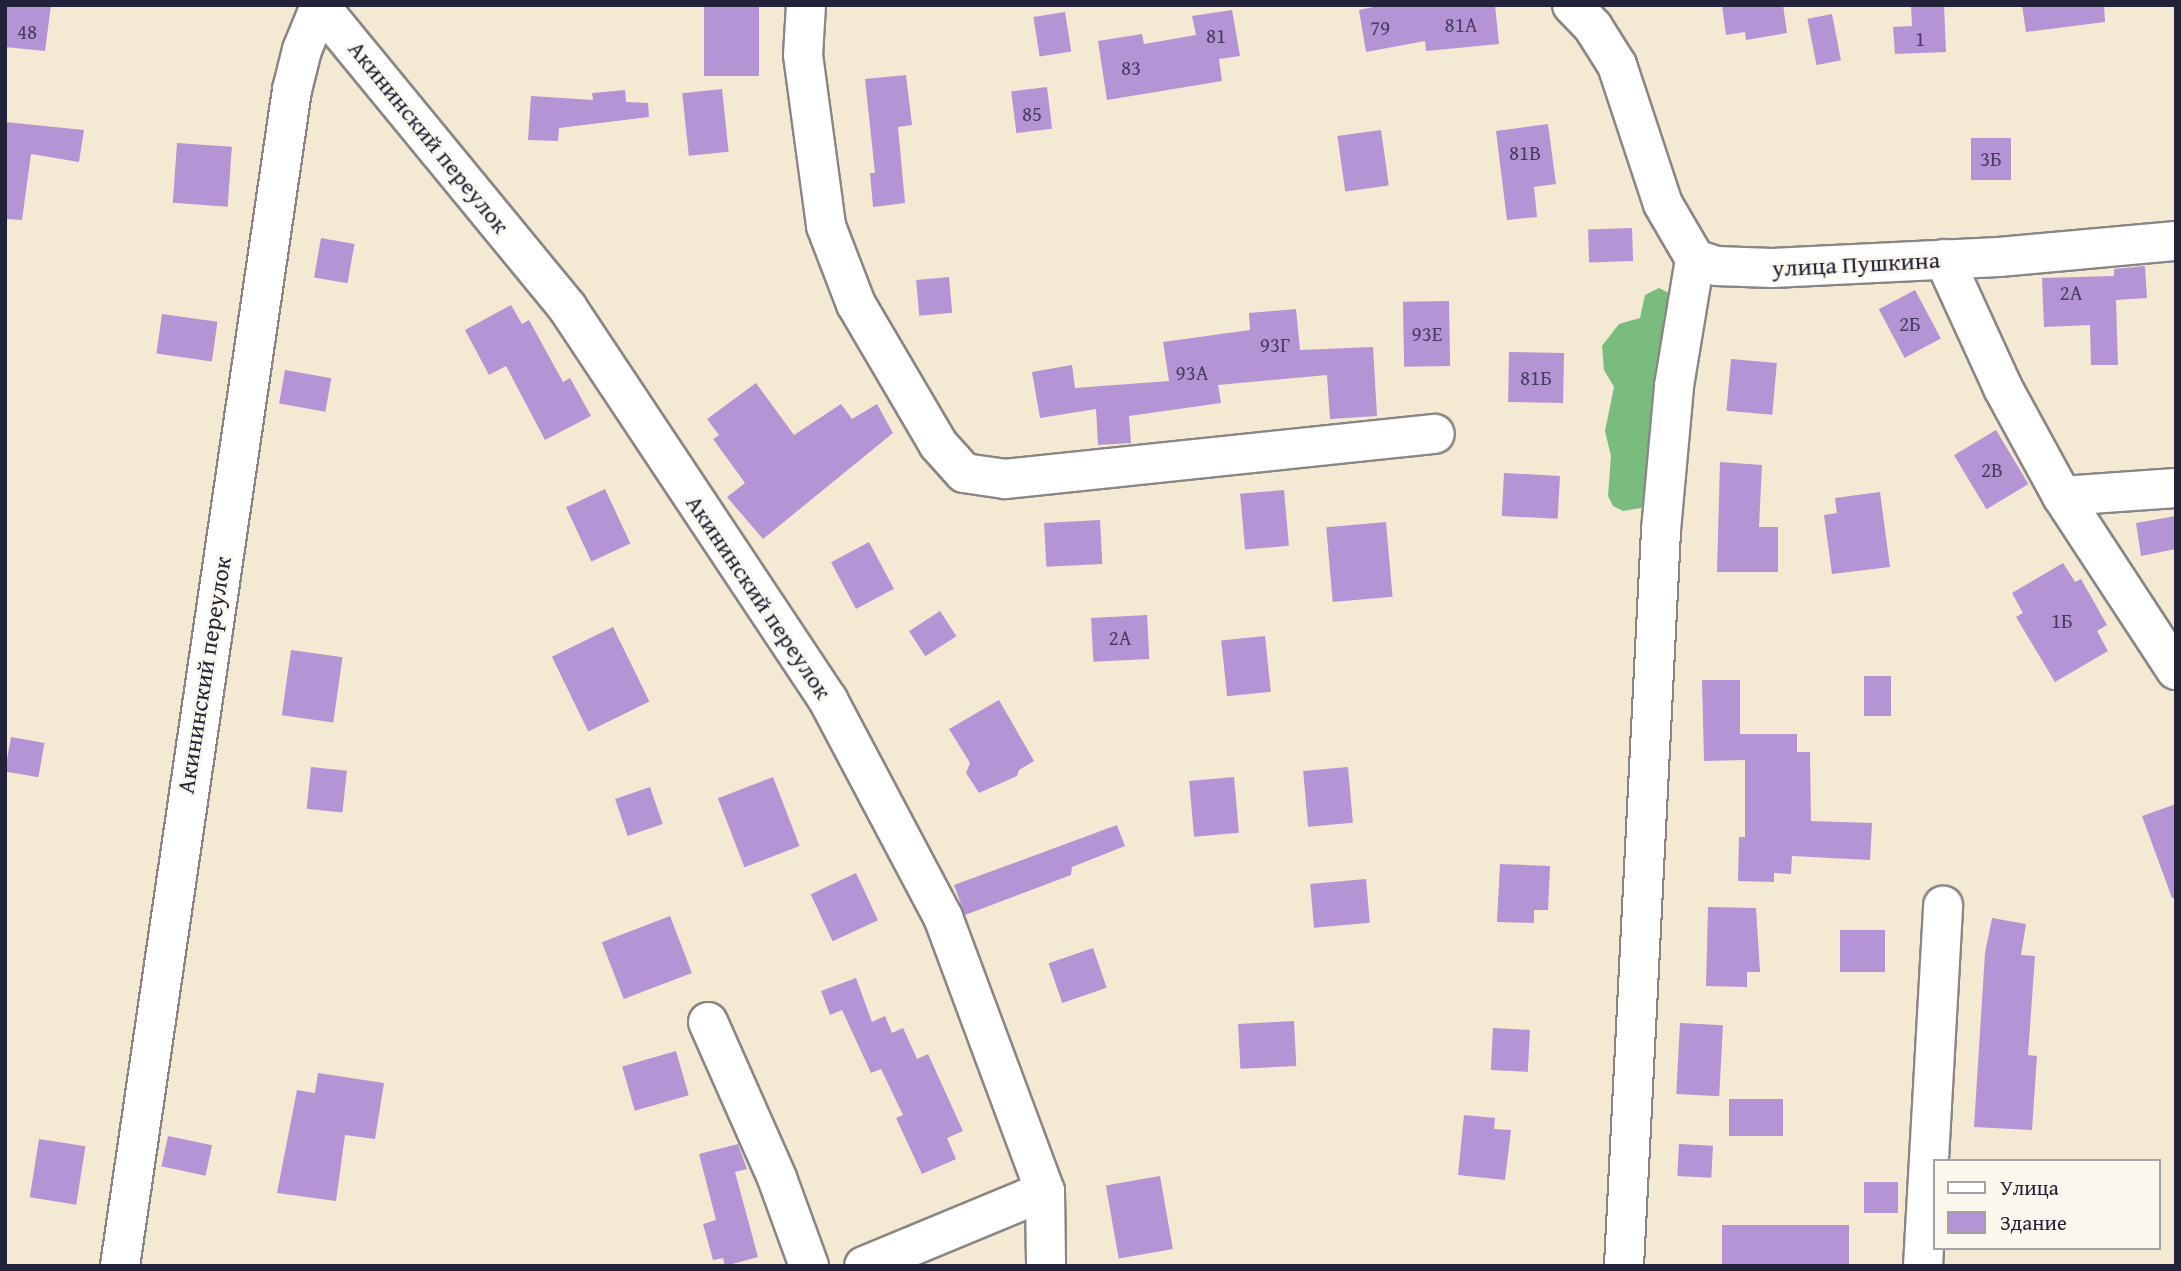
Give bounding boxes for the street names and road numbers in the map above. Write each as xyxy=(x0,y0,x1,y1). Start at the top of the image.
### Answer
street label: Акининский переулок xyxy=(342,35,516,239)
street label: улица Пушкина xyxy=(1771,245,1941,283)
street label: Акининский переулок xyxy=(680,490,838,704)
street label: Акининский переулок xyxy=(171,554,237,796)

